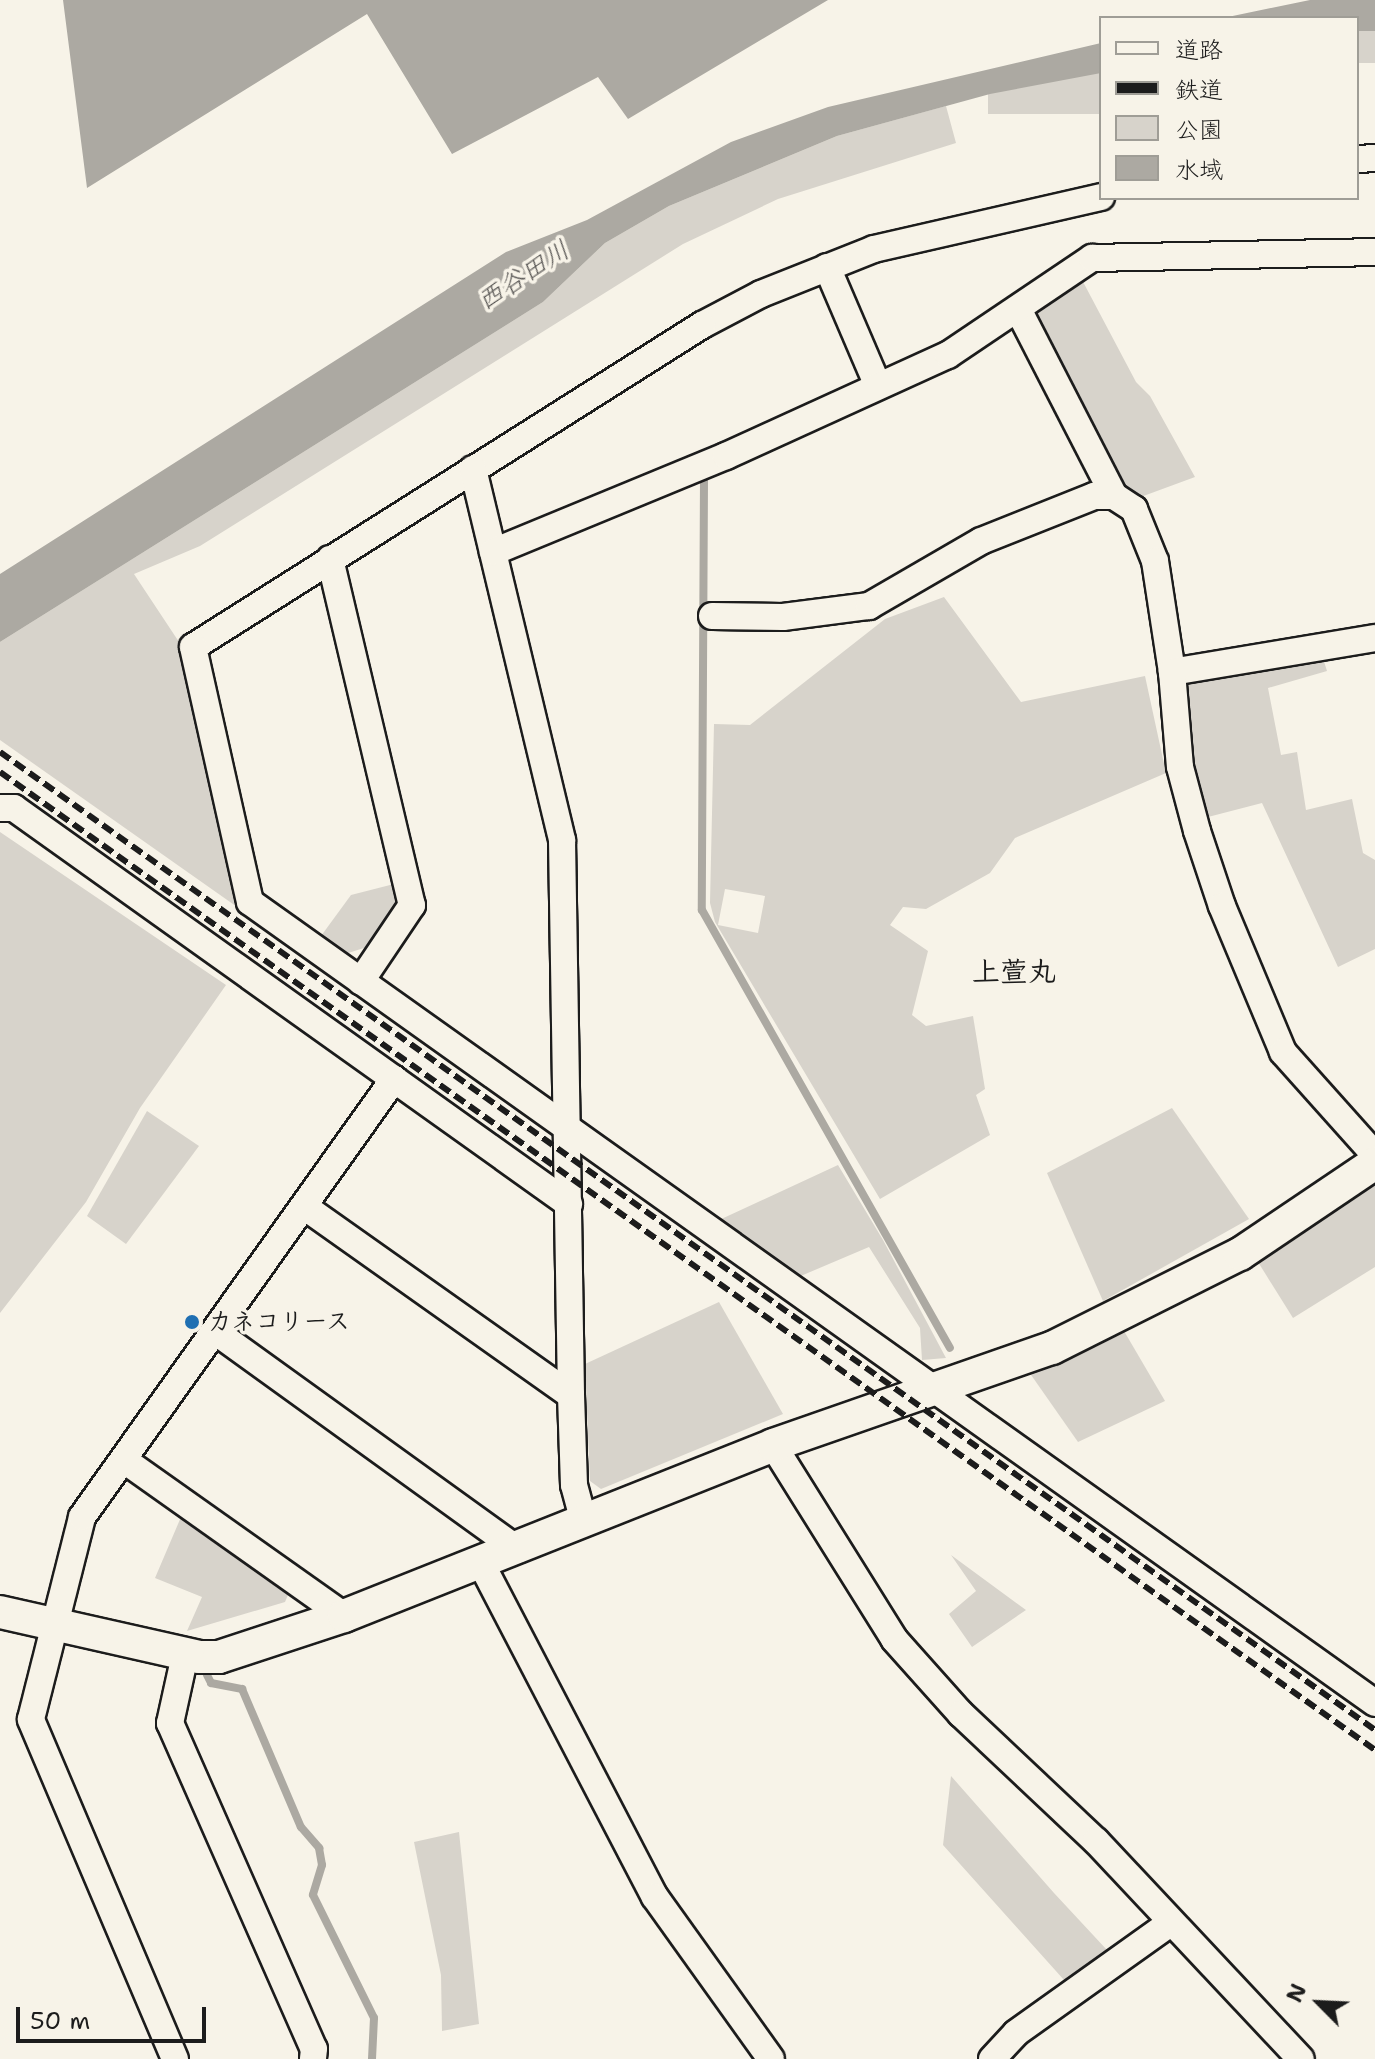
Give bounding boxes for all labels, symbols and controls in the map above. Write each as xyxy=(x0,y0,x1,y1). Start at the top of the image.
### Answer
legend xyxy=(1099,16,1359,200)
text: 道路 xyxy=(1175,34,1223,66)
text: 鉄道 xyxy=(1175,74,1223,106)
text: 公園 xyxy=(1175,114,1223,146)
text: 水域 xyxy=(1175,154,1223,186)
water label: 西谷田川 xyxy=(471,234,575,316)
district label: 上萱丸 xyxy=(972,954,1056,988)
place label: カネコリース xyxy=(208,1308,352,1336)
marker: カネコリース xyxy=(183,1313,201,1331)
north arrow xyxy=(1279,1963,1359,2043)
text: N xyxy=(1280,1979,1313,2007)
scale bar xyxy=(20,1991,210,2041)
text: 50 m xyxy=(30,2005,90,2037)

